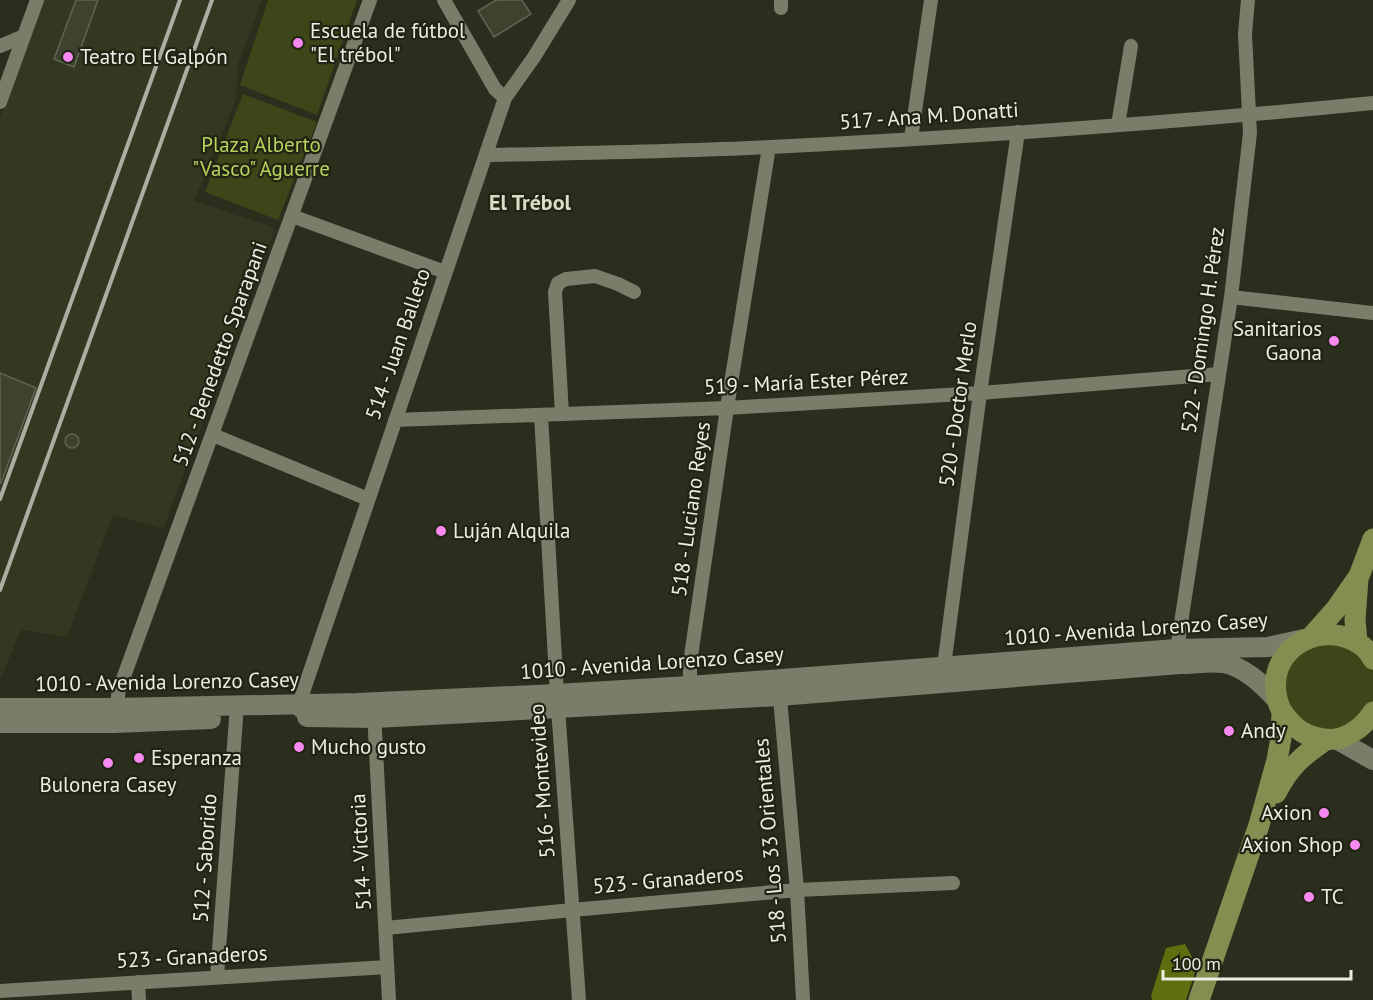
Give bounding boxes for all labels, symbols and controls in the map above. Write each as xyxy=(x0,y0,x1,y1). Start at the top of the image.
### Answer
place label: Escuela de fútbol "El trébol" xyxy=(310,17,465,68)
marker: Escuela de fútbol "El trébol" xyxy=(291,36,305,50)
place label: Teatro El Galpón xyxy=(80,43,228,70)
marker: Teatro El Galpón xyxy=(61,50,75,64)
street label: 517 - Ana M. Donatti xyxy=(838,96,1019,135)
park label: Plaza Alberto "Vasco" Aguerre xyxy=(192,131,330,182)
district label: El Trébol xyxy=(489,188,571,216)
street label: 522 - Domingo H. Pérez xyxy=(1175,225,1230,435)
street label: 512 - Benedetto Sparapani xyxy=(166,238,273,470)
street label: 514 - Juan Balleto xyxy=(359,265,436,423)
place label: Sanitarios Gaona xyxy=(1233,315,1322,366)
street label: 520 - Doctor Merlo xyxy=(933,319,982,488)
marker: Sanitarios Gaona xyxy=(1327,334,1341,348)
street label: 519 - María Ester Pérez xyxy=(703,363,909,400)
street label: 518 - Luciano Reyes xyxy=(665,420,716,598)
place label: Luján Alquila xyxy=(453,517,570,544)
marker: Luján Alquila xyxy=(434,524,448,538)
street label: 1010 - Avenida Lorenzo Casey xyxy=(1003,606,1269,651)
street label: 1010 - Avenida Lorenzo Casey xyxy=(519,640,785,685)
street label: 1010 - Avenida Lorenzo Casey xyxy=(35,666,299,697)
street label: 516 - Montevideo xyxy=(523,703,560,859)
place label: Andy xyxy=(1241,717,1286,744)
marker: Andy xyxy=(1222,724,1236,738)
place label: Mucho gusto xyxy=(311,733,426,760)
street label: 518 - Los 33 Orientales xyxy=(747,737,792,945)
marker: Mucho gusto xyxy=(292,740,306,754)
place label: Esperanza xyxy=(151,744,242,771)
marker: Esperanza xyxy=(132,751,146,765)
marker: Bulonera Casey xyxy=(101,756,115,770)
place label: Bulonera Casey xyxy=(39,771,177,798)
street label: 512 - Saborido xyxy=(187,793,222,923)
street label: 514 - Victoria xyxy=(344,793,377,911)
place label: Axion xyxy=(1261,799,1312,826)
marker: Axion xyxy=(1317,806,1331,820)
place label: Axion Shop xyxy=(1241,831,1343,858)
marker: Axion Shop xyxy=(1348,838,1362,852)
street label: 523 - Granaderos xyxy=(591,859,744,900)
place label: TC xyxy=(1321,883,1344,910)
marker: TC xyxy=(1302,890,1316,904)
street label: 523 - Granaderos xyxy=(116,939,268,974)
scale bar xyxy=(1163,943,1350,981)
text: 100 m xyxy=(1172,952,1221,975)

